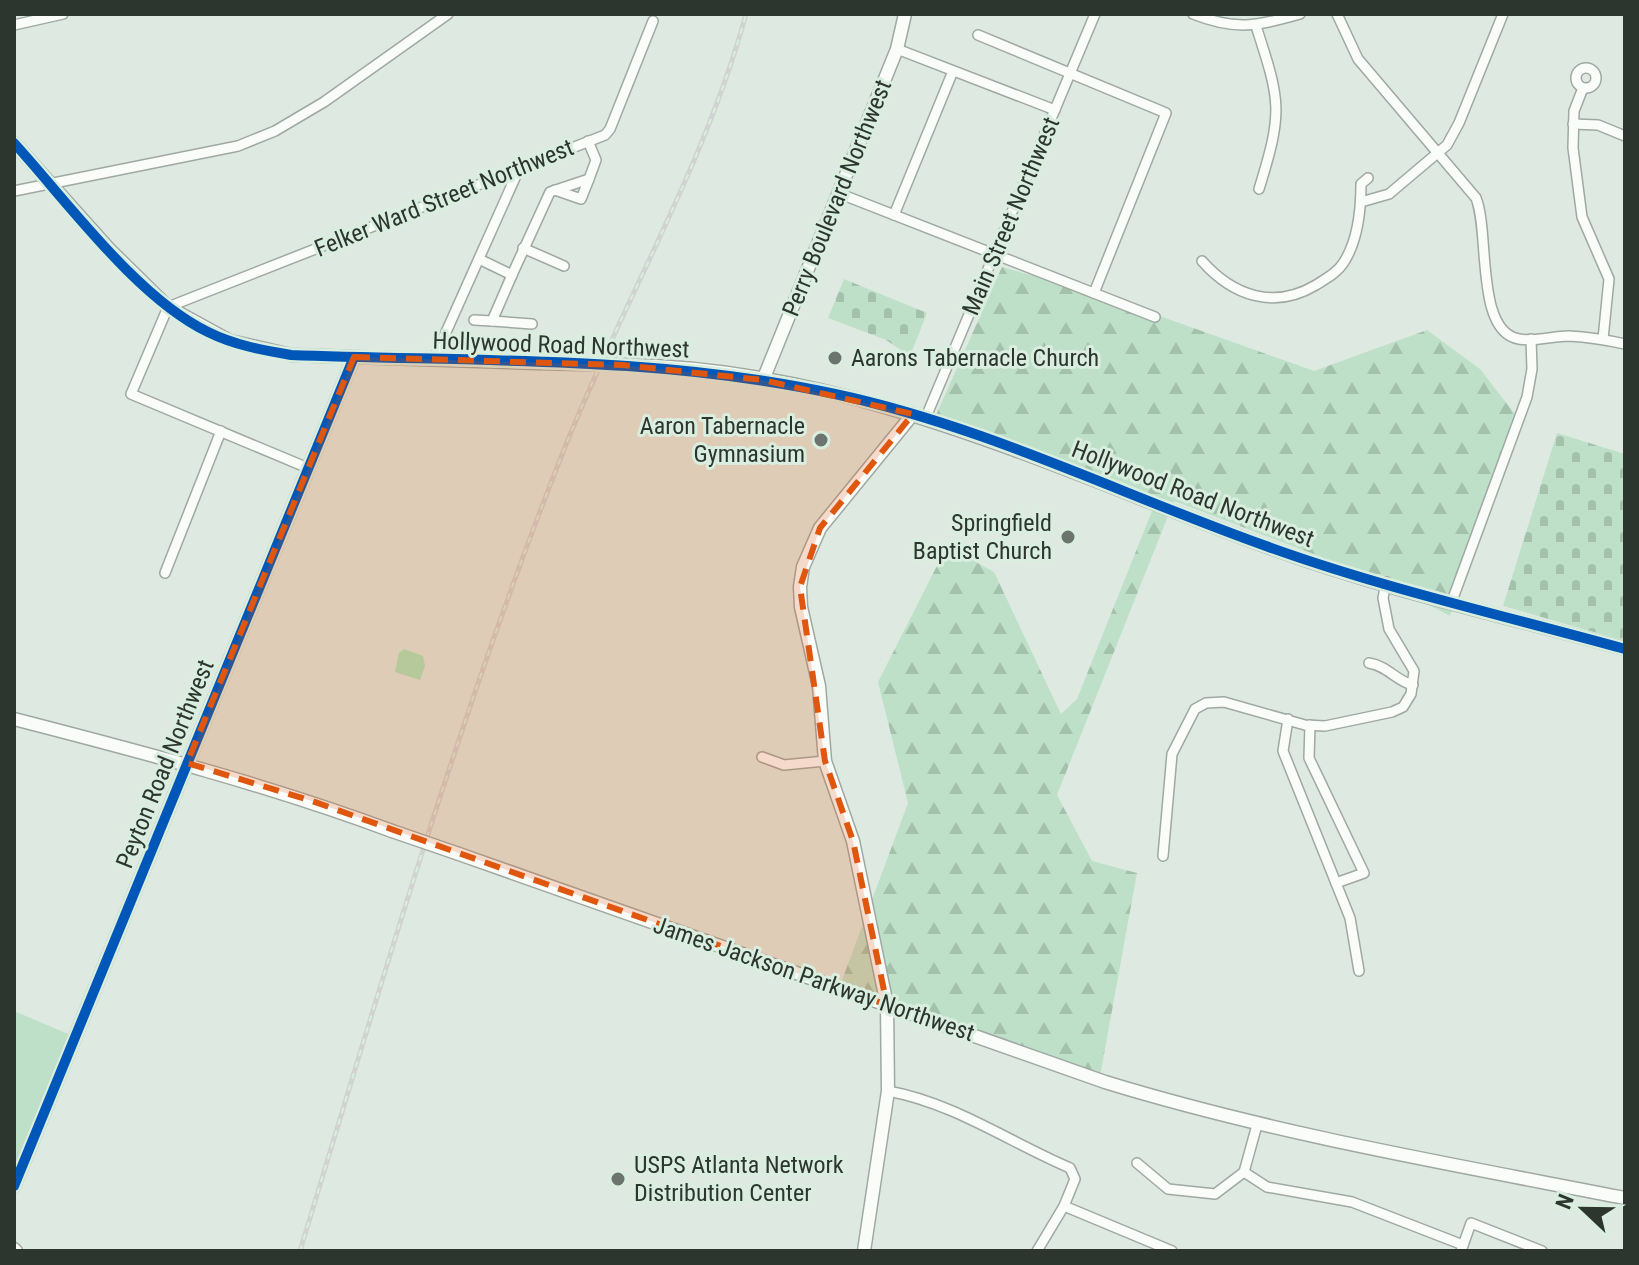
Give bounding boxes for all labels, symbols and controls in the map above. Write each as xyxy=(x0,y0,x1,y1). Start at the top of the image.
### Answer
street label: Perry Boulevard Northwest xyxy=(777,76,897,320)
street label: Main Street Northwest xyxy=(957,113,1065,319)
street label: Felker Ward Street Northwest xyxy=(310,133,578,263)
street label: Hollywood Road Northwest xyxy=(432,327,690,363)
place label: Aarons Tabernacle Church xyxy=(851,344,1099,372)
marker: Aarons Tabernacle Church xyxy=(826,349,844,367)
place label: Aaron Tabernacle Gymnasium xyxy=(640,412,805,468)
marker: Aaron Tabernacle Gymnasium xyxy=(812,431,830,449)
street label: Hollywood Road Northwest xyxy=(1068,435,1318,553)
place label: Springfield Baptist Church xyxy=(913,509,1052,565)
marker: Springfield Baptist Church xyxy=(1059,528,1077,546)
street label: Peyton Road Northwest xyxy=(110,656,220,872)
street label: James Jackson Parkway Northwest xyxy=(650,911,978,1047)
place label: USPS Atlanta Network Distribution Center xyxy=(634,1151,844,1207)
north arrow xyxy=(1543,1169,1623,1249)
marker: USPS Atlanta Network Distribution Center xyxy=(609,1170,627,1188)
text: N xyxy=(1551,1191,1579,1213)

